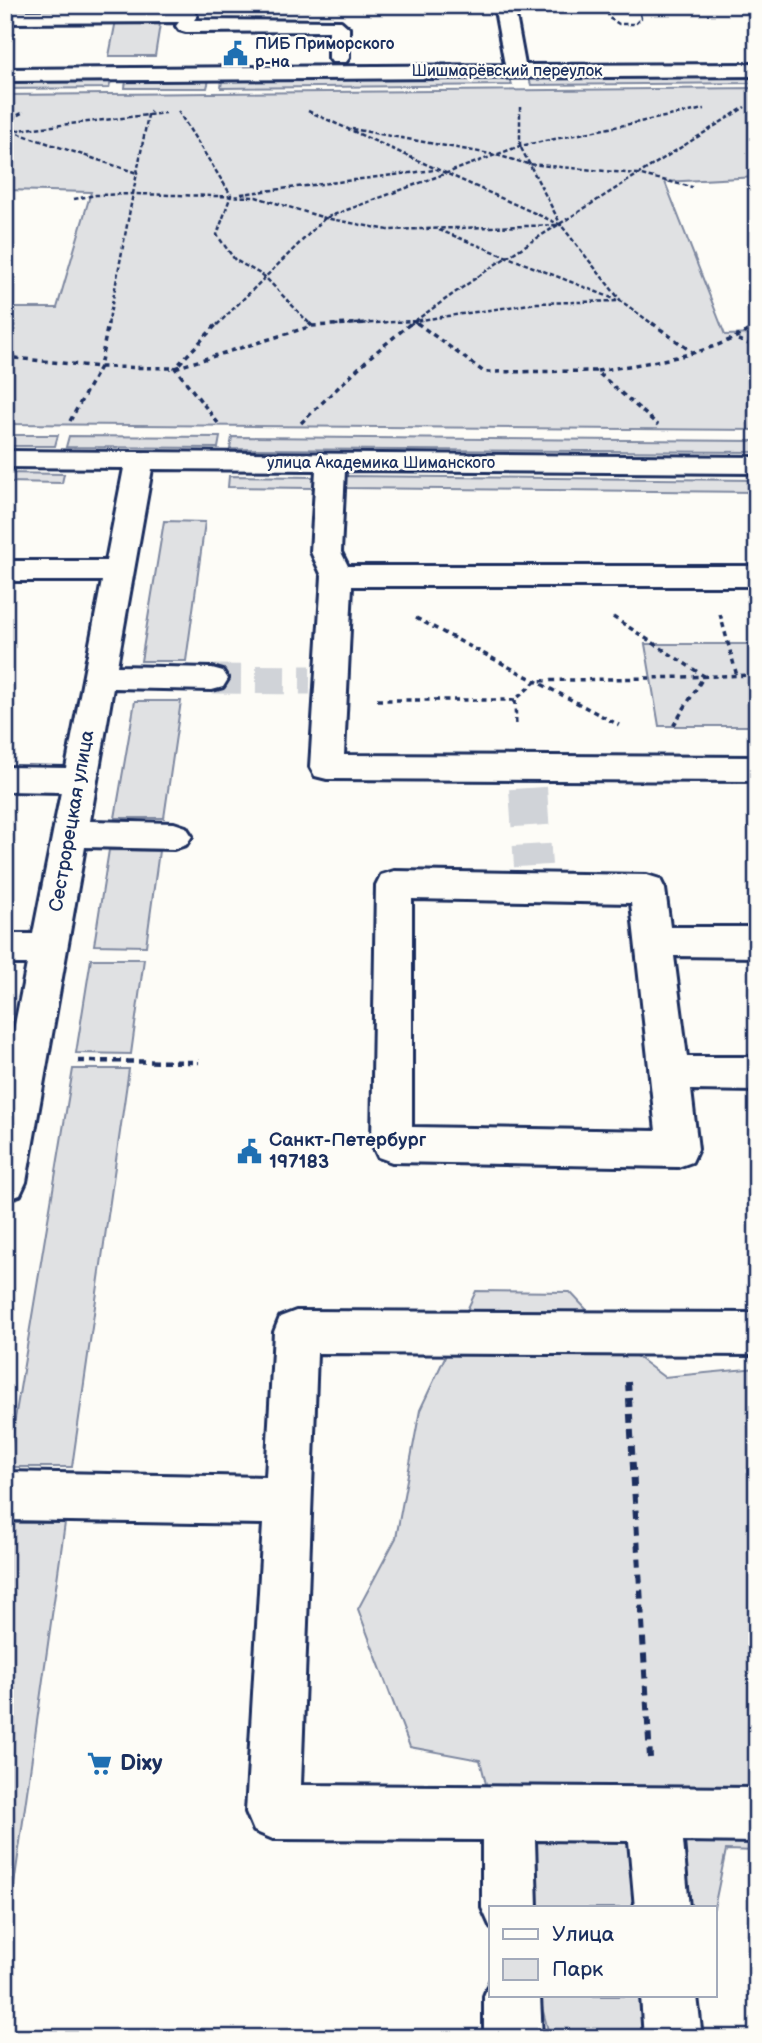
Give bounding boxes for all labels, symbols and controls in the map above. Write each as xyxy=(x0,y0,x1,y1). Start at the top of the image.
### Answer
place label: ПИБ Приморского р-на xyxy=(255,35,395,72)
public building icon: ПИБ Приморского р-на xyxy=(221,39,249,67)
street label: Шишмарёвский переулок xyxy=(411,62,603,81)
street label: улица Академика Шиманского xyxy=(267,454,495,473)
street label: Сестрорецкая улица xyxy=(45,728,99,914)
place label: Санкт-Петербург 197183 xyxy=(269,1129,427,1174)
public building icon: Санкт-Петербург 197183 xyxy=(235,1137,263,1165)
supermarket icon: Dixy xyxy=(86,1749,114,1777)
place label: Dixy xyxy=(120,1749,163,1777)
legend xyxy=(489,1906,716,1997)
text: Улица xyxy=(552,1922,615,1947)
text: Парк xyxy=(552,1957,603,1982)

